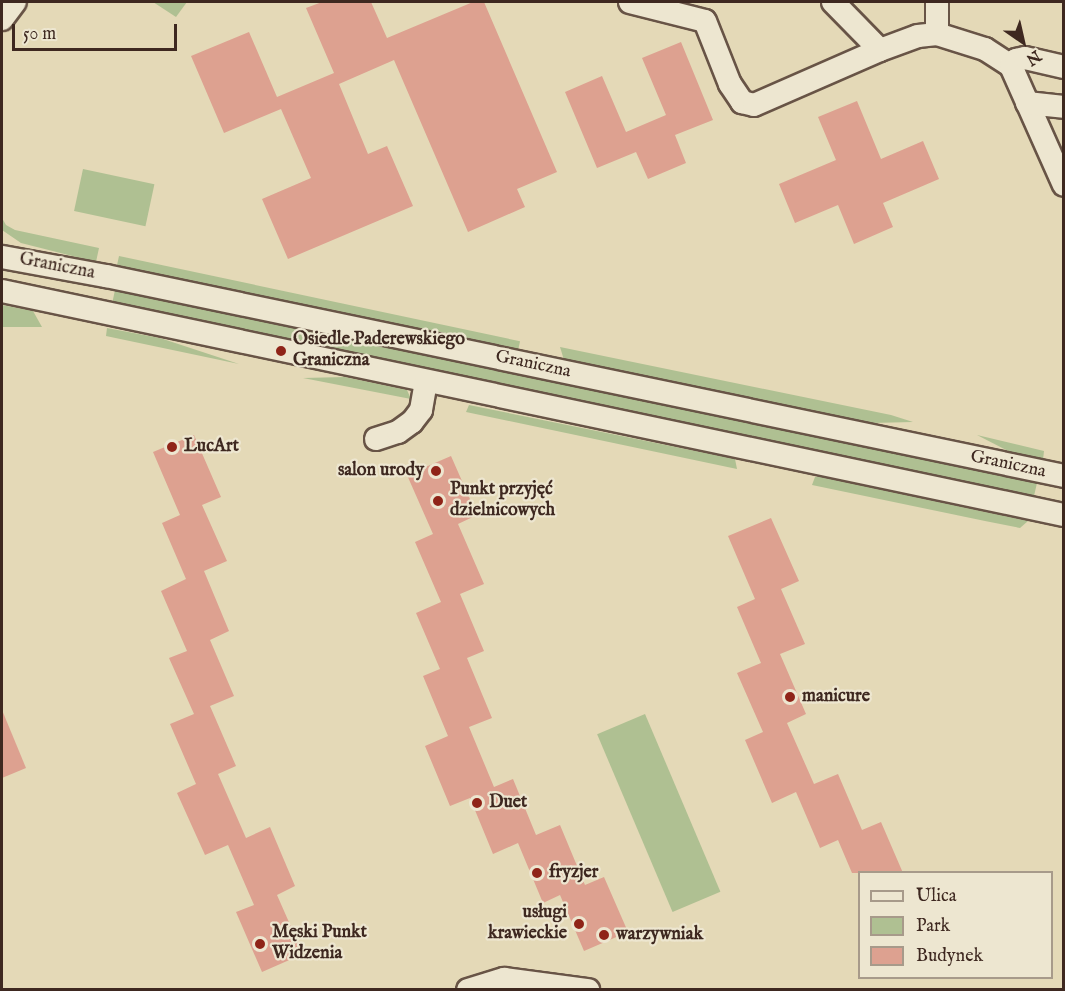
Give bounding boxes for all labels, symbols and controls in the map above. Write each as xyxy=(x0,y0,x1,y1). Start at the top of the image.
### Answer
scale bar xyxy=(15,12,180,50)
north arrow xyxy=(993,12,1053,72)
text: 50 m xyxy=(23,23,56,46)
text: N xyxy=(1022,45,1044,69)
street label: Graniczna xyxy=(17,249,97,285)
place label: Osiedle Paderewskiego Graniczna xyxy=(293,330,465,372)
marker: Osiedle Paderewskiego Graniczna xyxy=(274,344,288,358)
street label: Graniczna xyxy=(493,346,573,384)
place label: LucArt xyxy=(184,436,239,458)
marker: LucArt xyxy=(165,440,179,454)
street label: Graniczna xyxy=(968,446,1048,484)
place label: salon urody xyxy=(338,460,424,482)
marker: salon urody xyxy=(429,464,443,478)
place label: Punkt przyjęć dzielnicowych xyxy=(450,480,555,522)
marker: Punkt przyjęć dzielnicowych xyxy=(431,494,445,508)
place label: manicure xyxy=(802,686,870,708)
marker: manicure xyxy=(783,690,797,704)
place label: Duet xyxy=(489,792,527,814)
marker: Duet xyxy=(470,796,484,810)
place label: fryzjer xyxy=(549,862,598,884)
marker: fryzjer xyxy=(530,866,544,880)
legend xyxy=(858,871,1053,979)
text: Ulica xyxy=(916,885,957,908)
place label: usługi krawieckie xyxy=(488,903,567,946)
text: Park xyxy=(916,915,950,938)
marker: usługi krawieckie xyxy=(572,917,586,931)
place label: Męski Punkt Widzenia xyxy=(272,923,367,966)
place label: warzywniak xyxy=(616,924,703,946)
marker: warzywniak xyxy=(597,928,611,942)
marker: Męski Punkt Widzenia xyxy=(253,937,267,951)
text: Budynek xyxy=(916,945,983,968)

